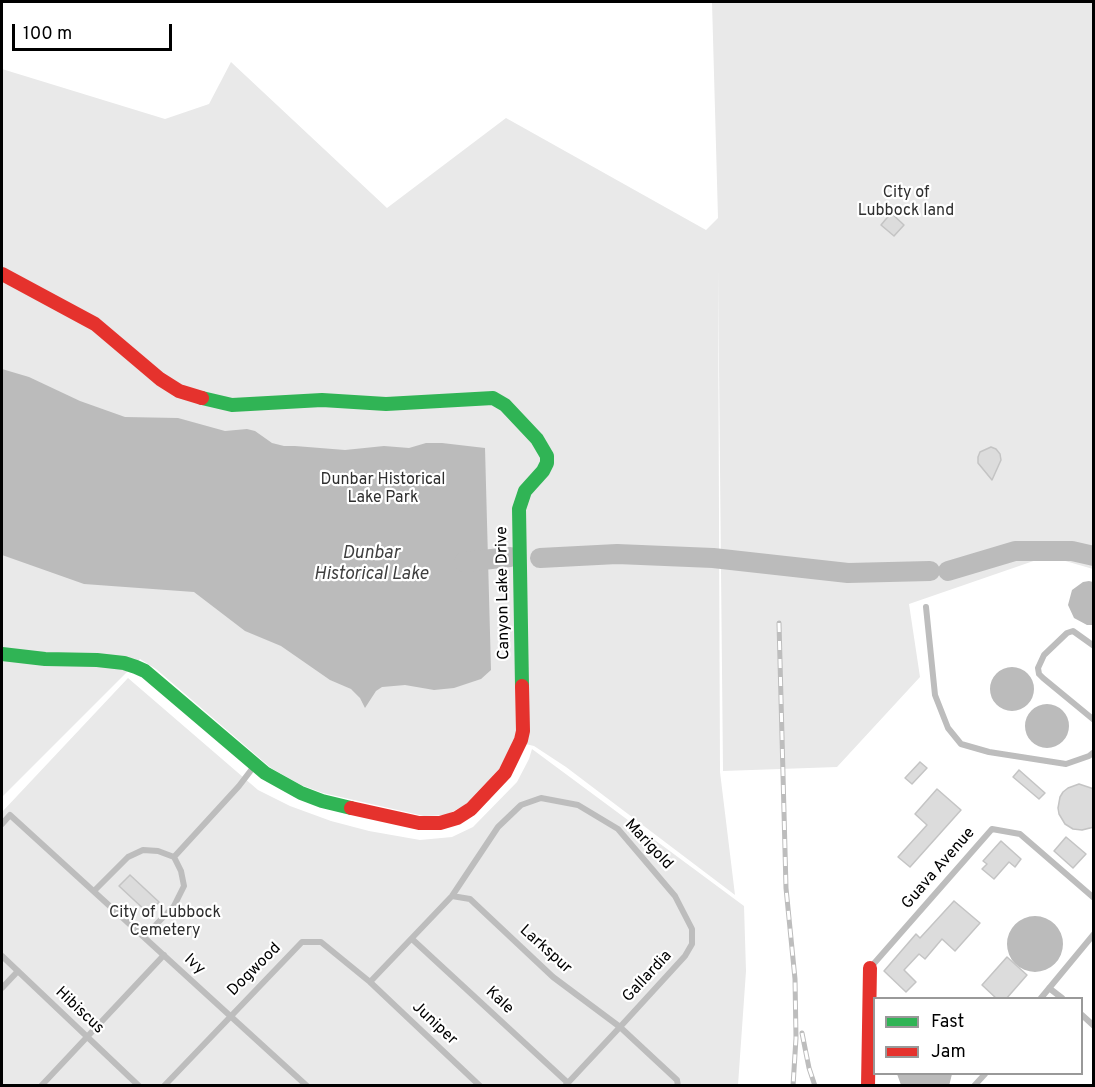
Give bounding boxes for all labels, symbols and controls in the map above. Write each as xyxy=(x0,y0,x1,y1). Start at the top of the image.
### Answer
scale bar xyxy=(15,12,176,50)
text: 100 m xyxy=(23,23,72,46)
park label: City of Lubbock land xyxy=(858,184,954,222)
park label: Dunbar Historical Lake Park xyxy=(321,471,445,509)
street label: Canyon Lake Drive xyxy=(493,526,515,660)
water label: Dunbar Historical Lake xyxy=(314,543,428,586)
street label: Marigold xyxy=(620,816,676,874)
street label: Guava Avenue xyxy=(898,824,980,914)
park label: City of Lubbock Cemetery xyxy=(109,904,221,942)
street label: Larkspur xyxy=(515,922,575,978)
street label: Dogwood xyxy=(224,939,286,1001)
street label: Gallardia xyxy=(619,947,677,1007)
street label: Ivy xyxy=(180,951,208,979)
street label: Kale xyxy=(481,983,517,1019)
street label: Hibiscus xyxy=(51,984,107,1038)
legend xyxy=(873,997,1083,1075)
street label: Juniper xyxy=(407,998,461,1050)
text: Fast xyxy=(931,1011,964,1034)
text: Jam xyxy=(931,1041,966,1064)

